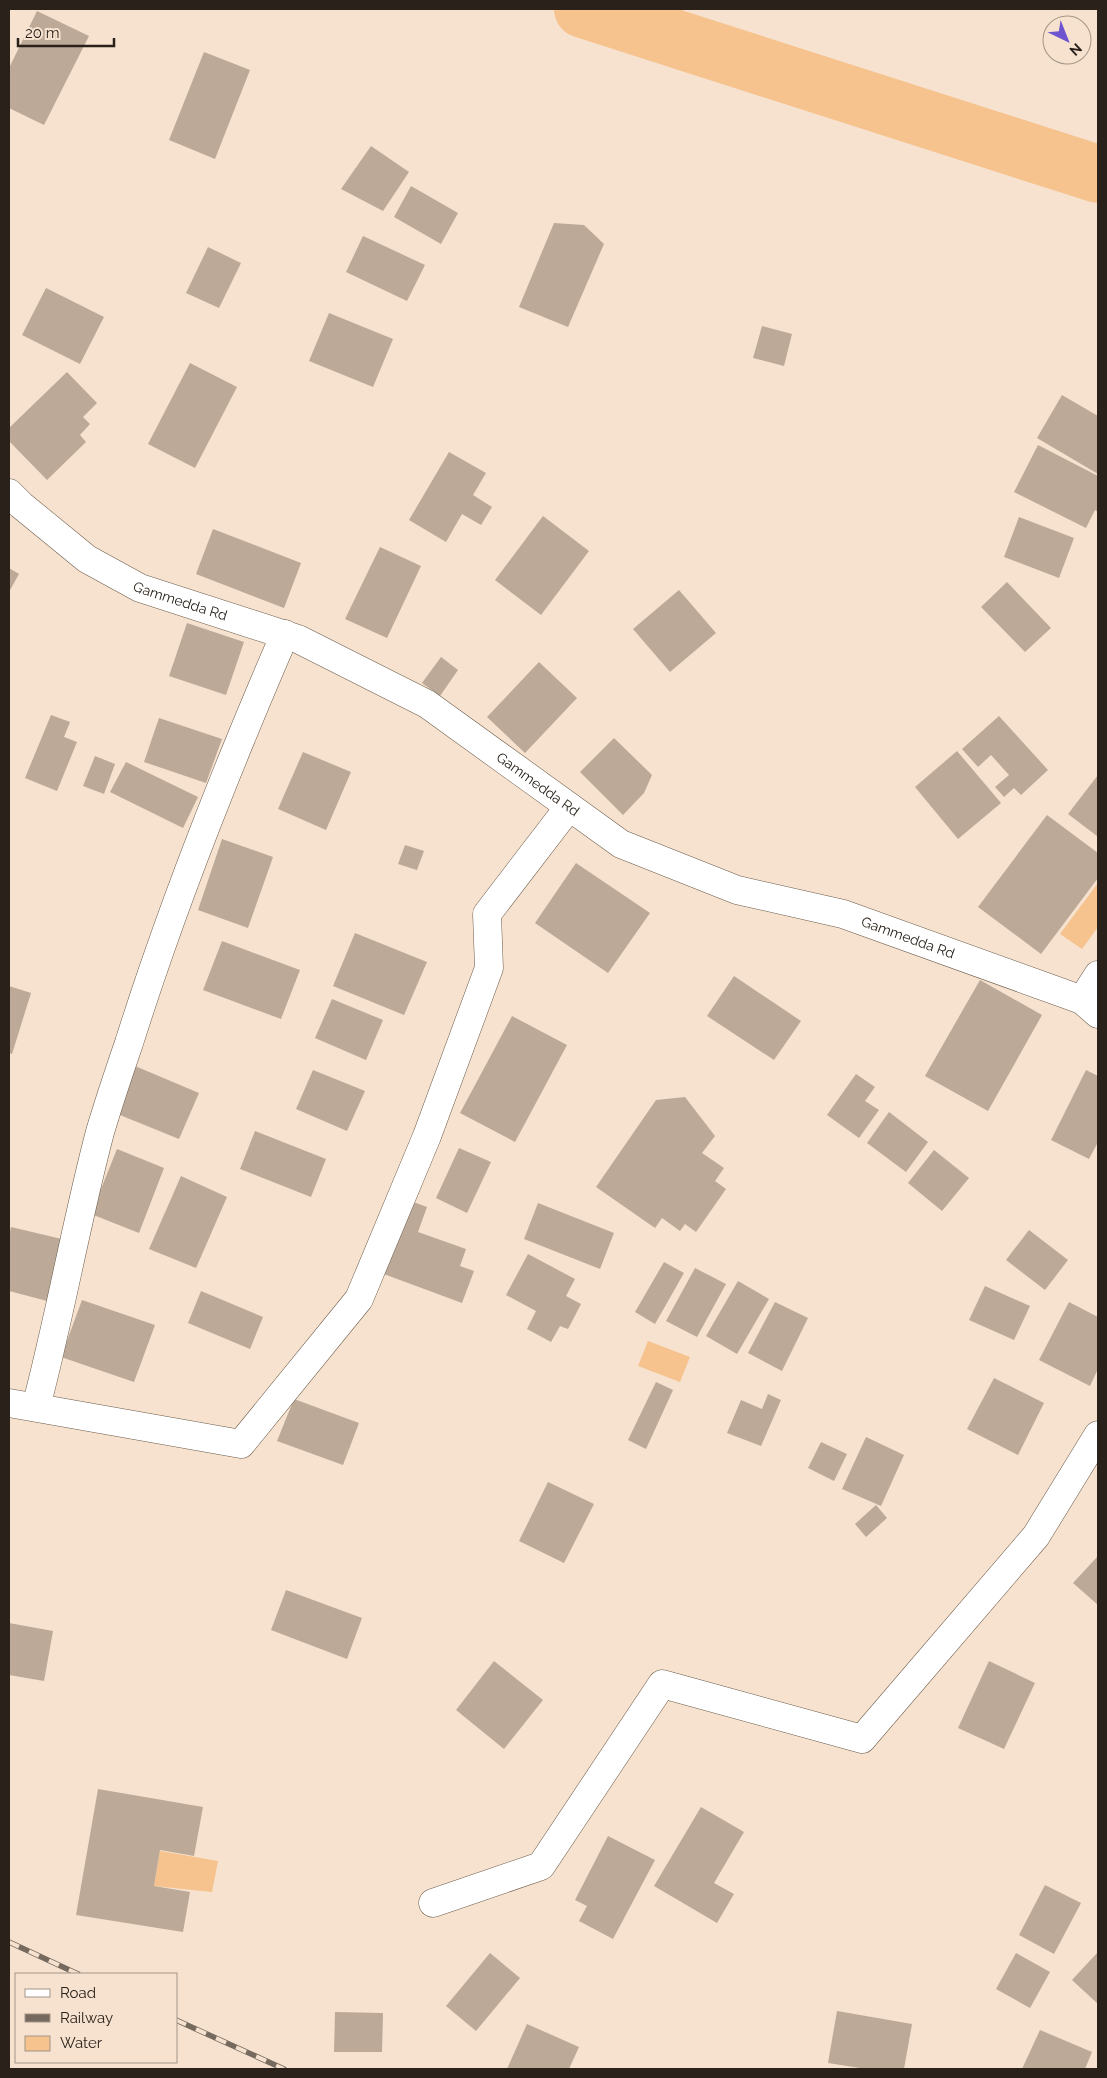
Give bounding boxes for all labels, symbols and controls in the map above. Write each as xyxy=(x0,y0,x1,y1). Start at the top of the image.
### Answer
scale bar xyxy=(18,15,114,47)
north arrow xyxy=(1042,15,1092,65)
text: 20 m xyxy=(25,24,60,42)
text: N xyxy=(1067,40,1085,59)
street label: Gammedda Rd xyxy=(130,578,229,624)
street label: Gammedda Rd xyxy=(494,749,582,819)
street label: Gammedda Rd xyxy=(859,913,957,962)
legend xyxy=(15,1973,178,2063)
text: Road xyxy=(60,1984,96,2002)
text: Railway xyxy=(60,2009,113,2027)
text: Water xyxy=(60,2034,103,2052)

